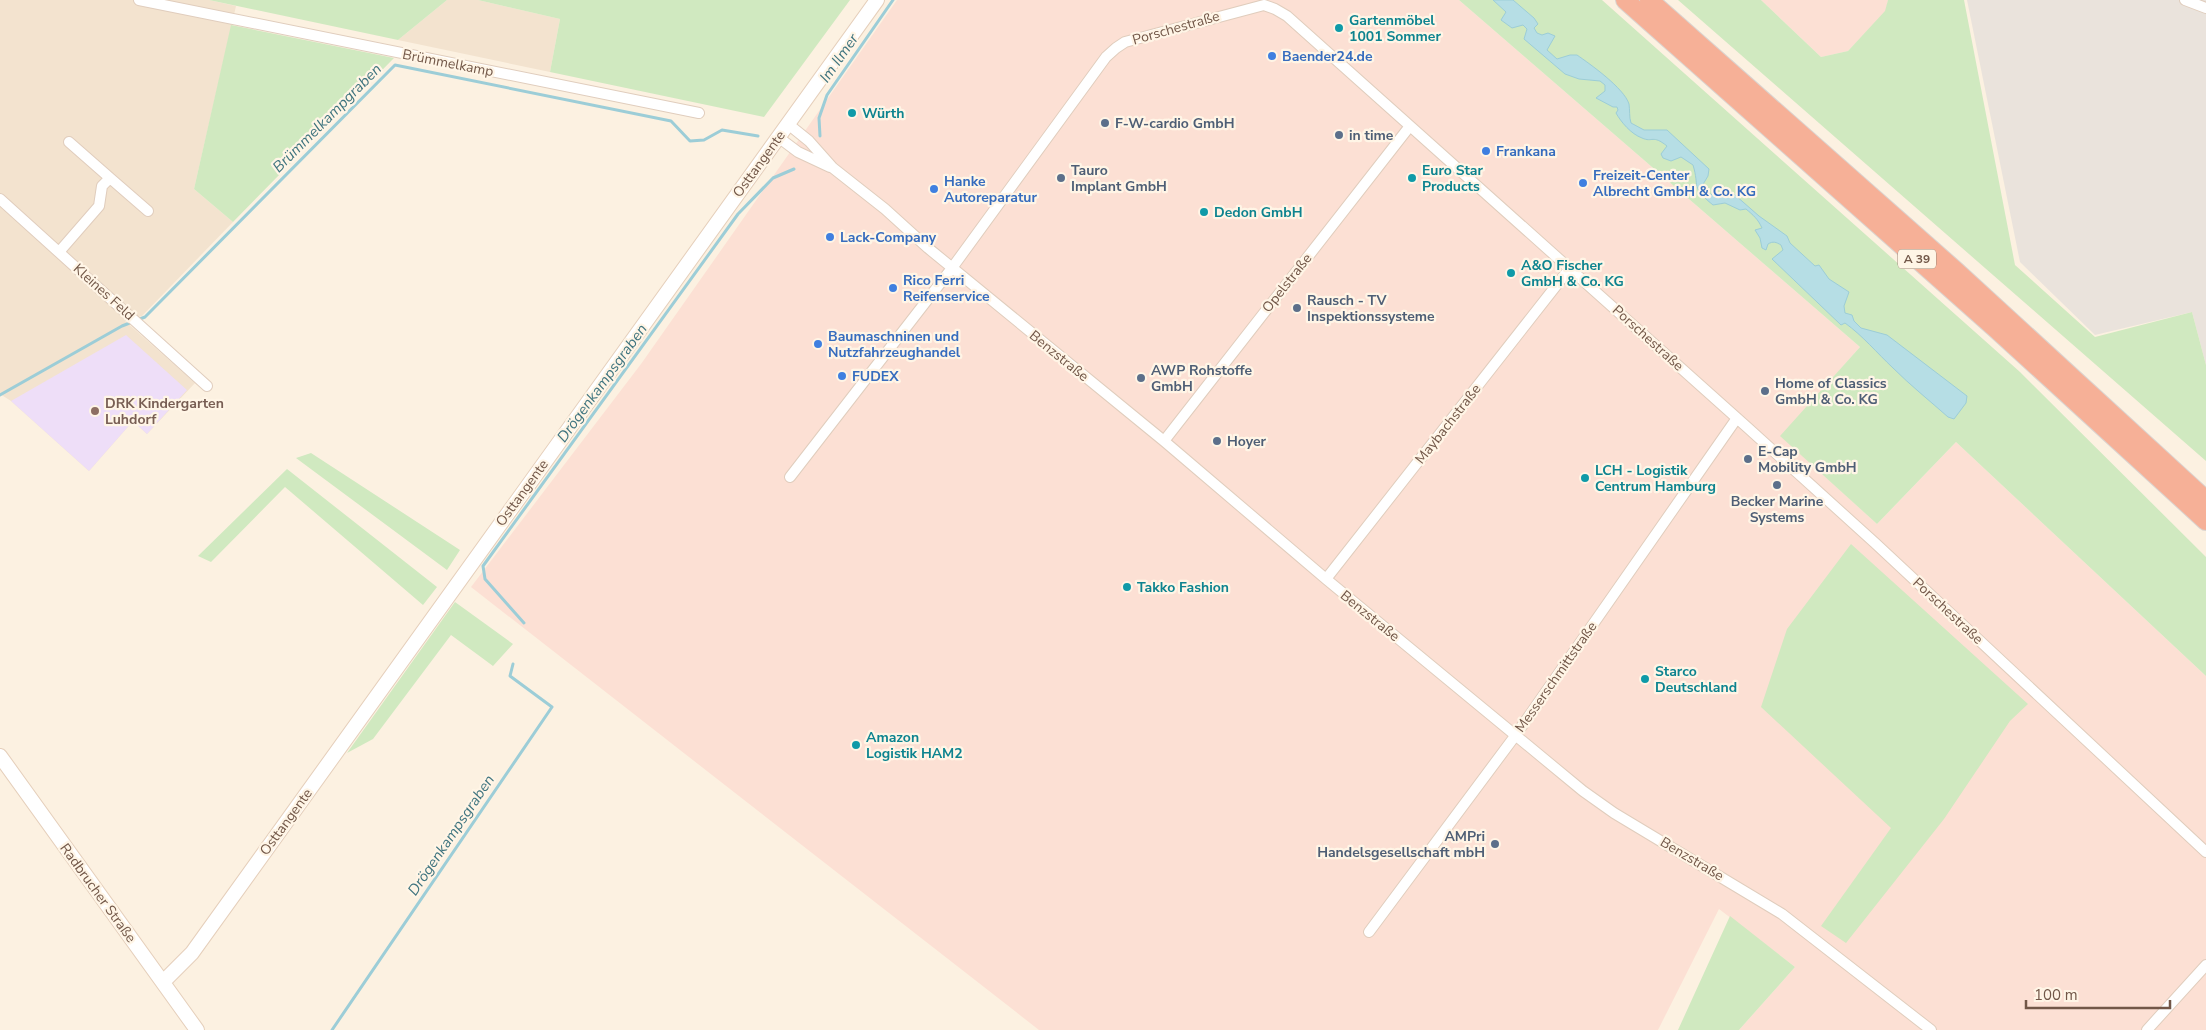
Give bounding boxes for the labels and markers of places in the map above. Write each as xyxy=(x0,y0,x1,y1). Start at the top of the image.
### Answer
place label: Gartenmöbel 1001 Sommer xyxy=(1349,11,1441,46)
marker: Gartenmöbel 1001 Sommer xyxy=(1333,22,1345,34)
place label: Baender24.de xyxy=(1282,47,1373,66)
marker: Baender24.de xyxy=(1266,50,1278,62)
place label: Würth xyxy=(862,104,904,123)
marker: Würth xyxy=(846,107,858,119)
place label: F-W-cardio GmbH xyxy=(1115,114,1235,133)
marker: F-W-cardio GmbH xyxy=(1099,117,1111,129)
place label: in time xyxy=(1349,126,1394,145)
marker: in time xyxy=(1333,129,1345,141)
place label: Frankana xyxy=(1496,142,1556,161)
marker: Frankana xyxy=(1480,145,1492,157)
place label: Tauro Implant GmbH xyxy=(1071,161,1167,196)
place label: Euro Star Products xyxy=(1422,161,1483,196)
place label: Freizeit-Center Albrecht GmbH & Co. KG xyxy=(1593,166,1756,201)
place label: Hanke Autoreparatur xyxy=(944,172,1037,207)
marker: Tauro Implant GmbH xyxy=(1055,172,1067,184)
marker: Euro Star Products xyxy=(1406,172,1418,184)
marker: Freizeit-Center Albrecht GmbH & Co. KG xyxy=(1577,177,1589,189)
marker: Hanke Autoreparatur xyxy=(928,183,940,195)
place label: Dedon GmbH xyxy=(1214,203,1303,222)
marker: Dedon GmbH xyxy=(1198,206,1210,218)
place label: Lack-Company xyxy=(840,228,937,247)
marker: Lack-Company xyxy=(824,231,836,243)
place label: A&O Fischer GmbH & Co. KG xyxy=(1521,256,1624,291)
marker: A&O Fischer GmbH & Co. KG xyxy=(1505,267,1517,279)
place label: Rico Ferri Reifenservice xyxy=(903,271,990,306)
marker: Rico Ferri Reifenservice xyxy=(887,282,899,294)
place label: Rausch - TV Inspektionssysteme xyxy=(1307,291,1435,326)
marker: Rausch - TV Inspektionssysteme xyxy=(1291,302,1303,314)
place label: Baumaschninen und Nutzfahrzeughandel xyxy=(828,327,961,362)
marker: Baumaschninen und Nutzfahrzeughandel xyxy=(812,338,824,350)
place label: AWP Rohstoffe GmbH xyxy=(1151,361,1252,396)
place label: FUDEX xyxy=(852,367,899,386)
marker: FUDEX xyxy=(836,370,848,382)
marker: AWP Rohstoffe GmbH xyxy=(1135,372,1147,384)
place label: Home of Classics GmbH & Co. KG xyxy=(1775,374,1887,409)
marker: Home of Classics GmbH & Co. KG xyxy=(1759,385,1771,397)
place label: DRK Kindergarten Luhdorf xyxy=(105,394,224,429)
marker: DRK Kindergarten Luhdorf xyxy=(89,405,101,417)
place label: Hoyer xyxy=(1227,432,1267,451)
marker: Hoyer xyxy=(1211,435,1223,447)
place label: E-Cap Mobility GmbH xyxy=(1758,442,1857,477)
marker: E-Cap Mobility GmbH xyxy=(1742,453,1754,465)
place label: LCH - Logistik Centrum Hamburg xyxy=(1595,461,1716,496)
marker: LCH - Logistik Centrum Hamburg xyxy=(1579,472,1591,484)
marker: Becker Marine Systems xyxy=(1771,479,1783,491)
place label: Becker Marine Systems xyxy=(1731,492,1824,527)
place label: Takko Fashion xyxy=(1137,578,1229,597)
marker: Takko Fashion xyxy=(1121,581,1133,593)
place label: Starco Deutschland xyxy=(1655,662,1737,697)
marker: Starco Deutschland xyxy=(1639,673,1651,685)
place label: Amazon Logistik HAM2 xyxy=(866,728,963,763)
marker: Amazon Logistik HAM2 xyxy=(850,739,862,751)
place label: AMPri Handelsgesellschaft mbH xyxy=(1317,827,1485,862)
marker: AMPri Handelsgesellschaft mbH xyxy=(1489,838,1501,850)

